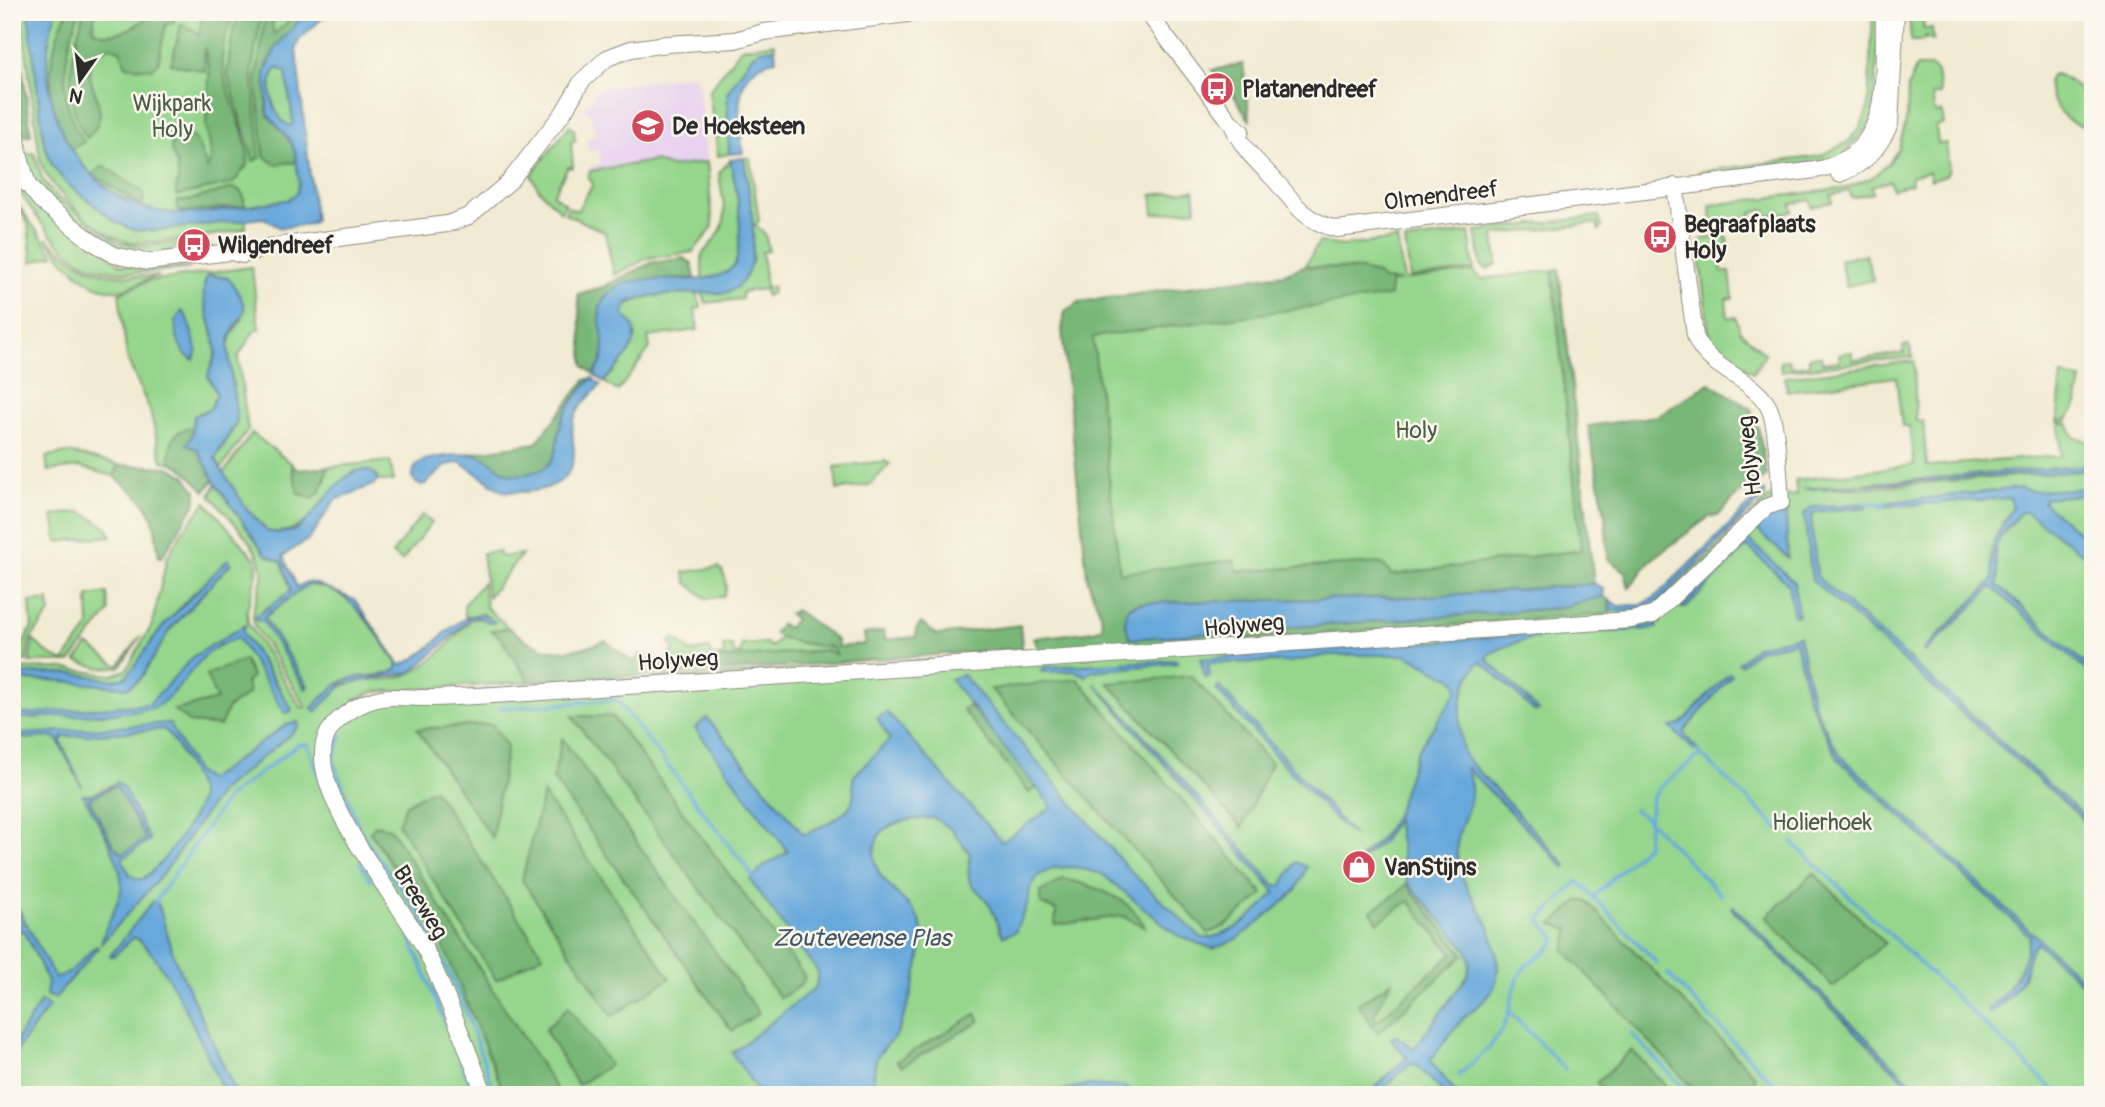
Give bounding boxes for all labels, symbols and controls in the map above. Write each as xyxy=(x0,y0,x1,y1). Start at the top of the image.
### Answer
north arrow xyxy=(46,46,116,116)
bus stop icon: Platanendreef xyxy=(1198,70,1236,108)
place label: Platanendreef xyxy=(1242,75,1378,104)
text: N xyxy=(67,82,85,109)
park label: Wijkpark Holy xyxy=(133,89,212,144)
school or university icon: De Hoeksteen xyxy=(629,107,667,145)
place label: De Hoeksteen xyxy=(672,112,805,141)
street label: Olmendreef xyxy=(1382,174,1500,217)
place label: Begraafplaats Holy xyxy=(1684,210,1816,265)
bus stop icon: Begraafplaats Holy xyxy=(1641,218,1679,256)
bus stop icon: Wilgendreef xyxy=(175,226,213,264)
place label: Wilgendreef xyxy=(218,231,334,260)
street label: Holyweg xyxy=(1731,414,1768,498)
park label: Holy xyxy=(1395,416,1437,445)
street label: Holyweg xyxy=(1203,608,1285,643)
street label: Holyweg xyxy=(637,643,719,678)
park label: Holierhoek xyxy=(1772,808,1872,837)
shop icon: VanStijns xyxy=(1340,848,1378,886)
place label: VanStijns xyxy=(1384,853,1477,882)
street label: Breeweg xyxy=(387,860,455,945)
water label: Zouteveense Plas xyxy=(773,924,953,953)

